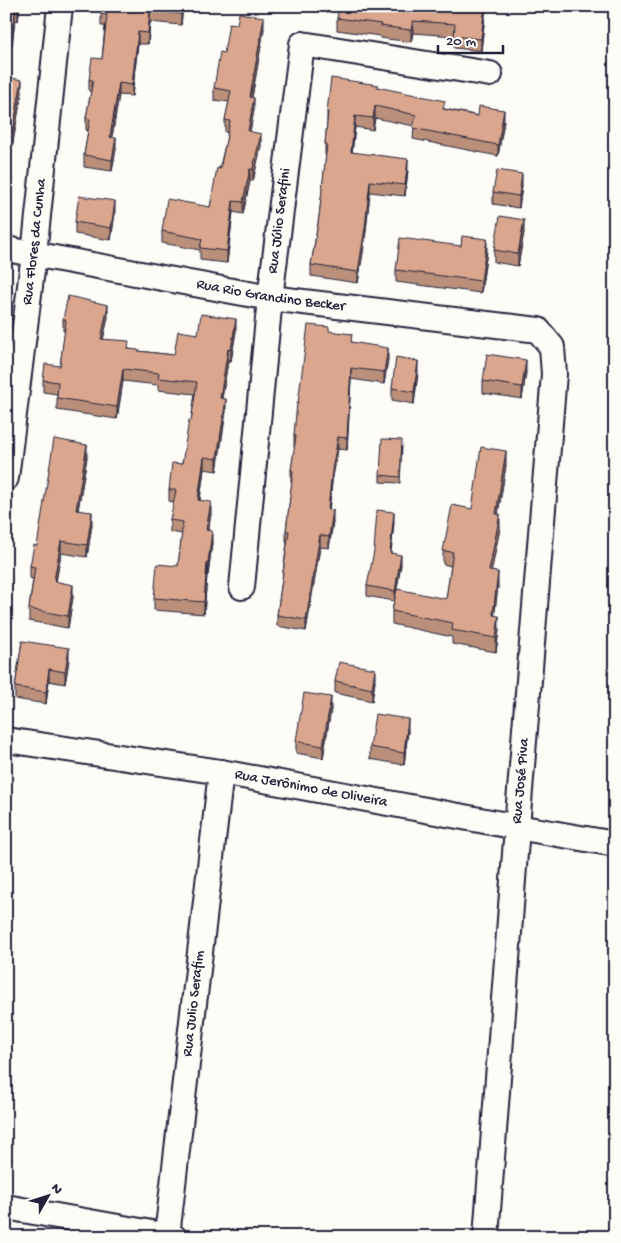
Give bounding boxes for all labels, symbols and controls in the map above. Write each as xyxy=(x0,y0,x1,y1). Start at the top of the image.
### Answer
scale bar xyxy=(438,22,504,54)
text: 20 m xyxy=(446,33,476,51)
street label: Rua Júlio Serafini xyxy=(264,167,295,275)
street label: Rua Flores da Cunha xyxy=(19,177,51,306)
street label: Rua Rio Grandino Becker xyxy=(195,276,348,316)
street label: Rua José Piva xyxy=(508,737,534,825)
street label: Rua Jerônimo de Oliveira xyxy=(233,766,390,812)
street label: Rua Julio Serafim xyxy=(179,949,209,1058)
north arrow xyxy=(22,1170,72,1220)
text: N xyxy=(47,1180,66,1198)

